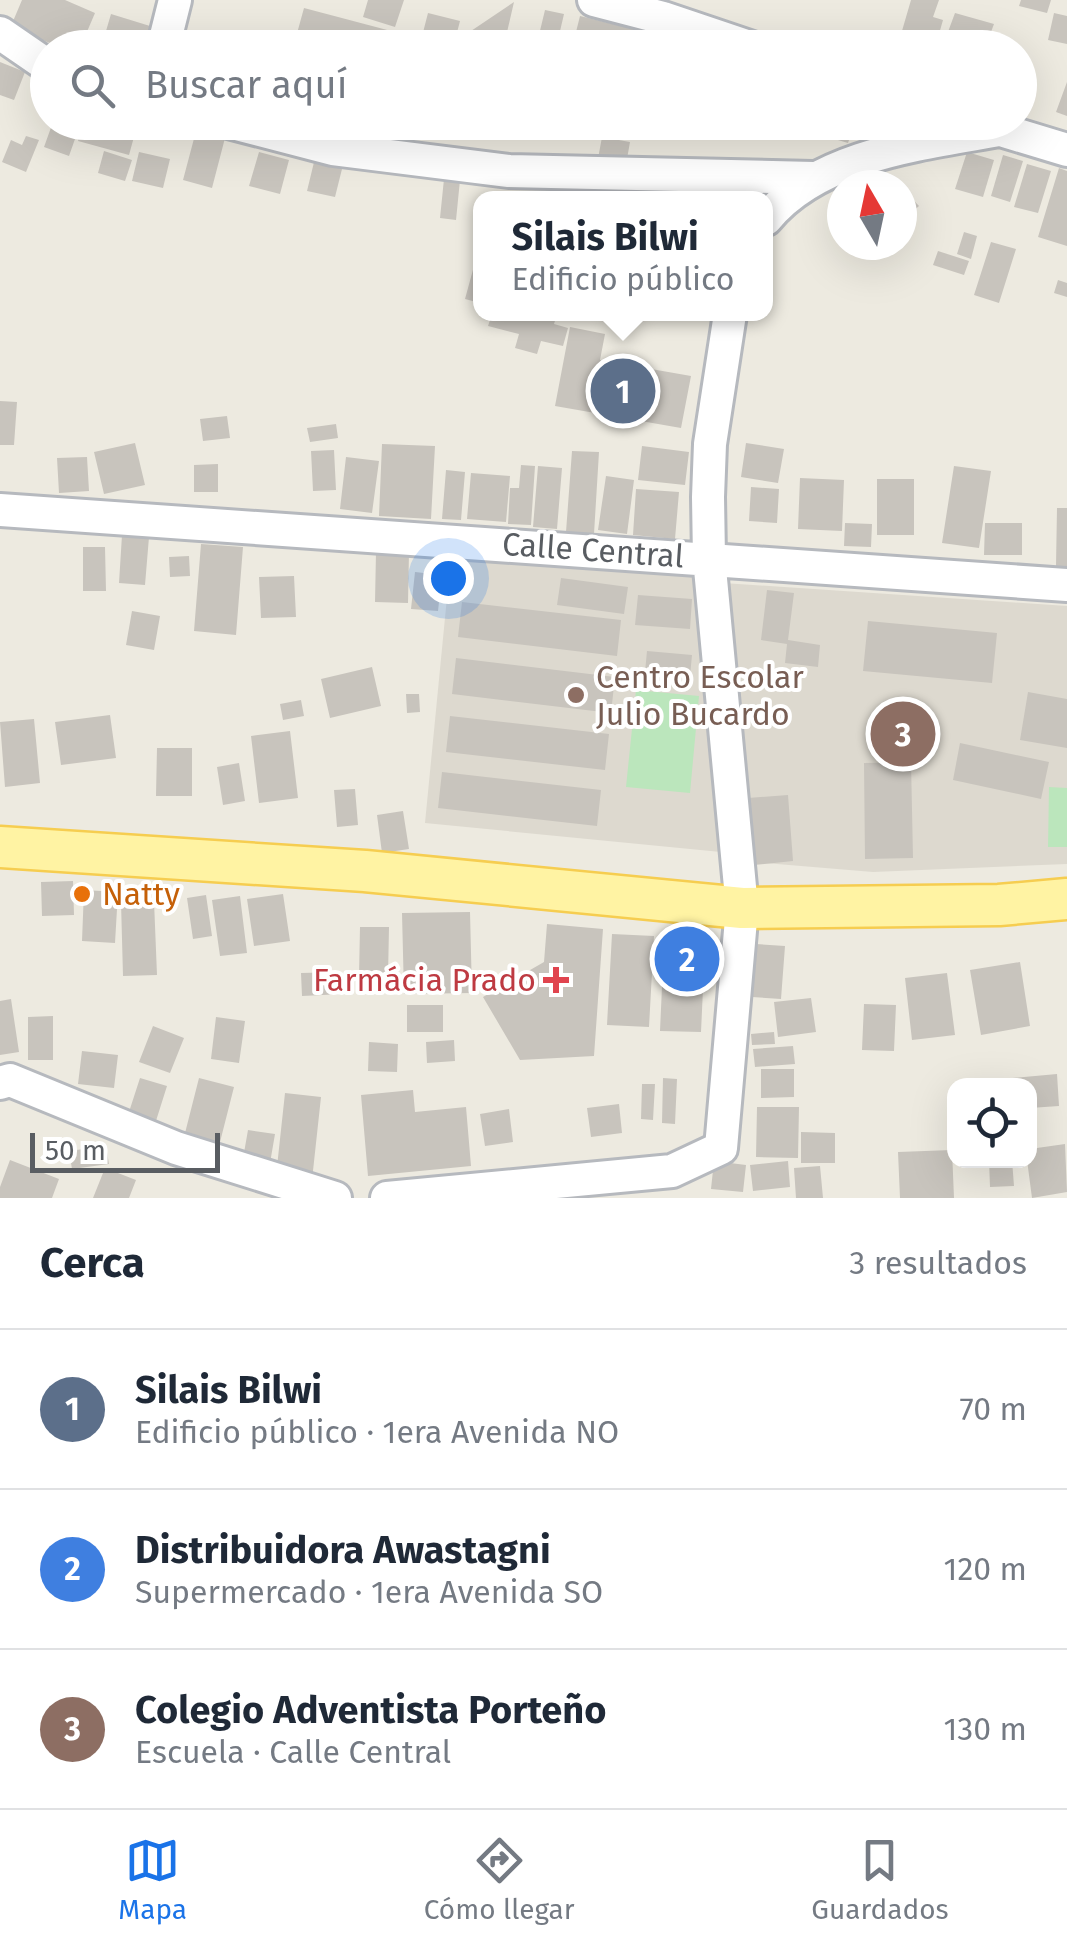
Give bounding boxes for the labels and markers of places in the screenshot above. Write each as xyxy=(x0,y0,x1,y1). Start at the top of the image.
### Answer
pin: 1 xyxy=(590,354,656,428)
place label: Centro Escolar Julio Bucardo xyxy=(596,658,804,733)
marker: Centro Escolar Julio Bucardo xyxy=(565,684,587,706)
pin: 3 xyxy=(870,696,936,772)
place label: Natty xyxy=(102,875,180,913)
marker: Natty xyxy=(71,883,93,905)
pin: 2 xyxy=(654,922,720,996)
place label: Farmácia Prado xyxy=(313,961,536,999)
marker: Farmácia Prado xyxy=(545,969,567,991)

